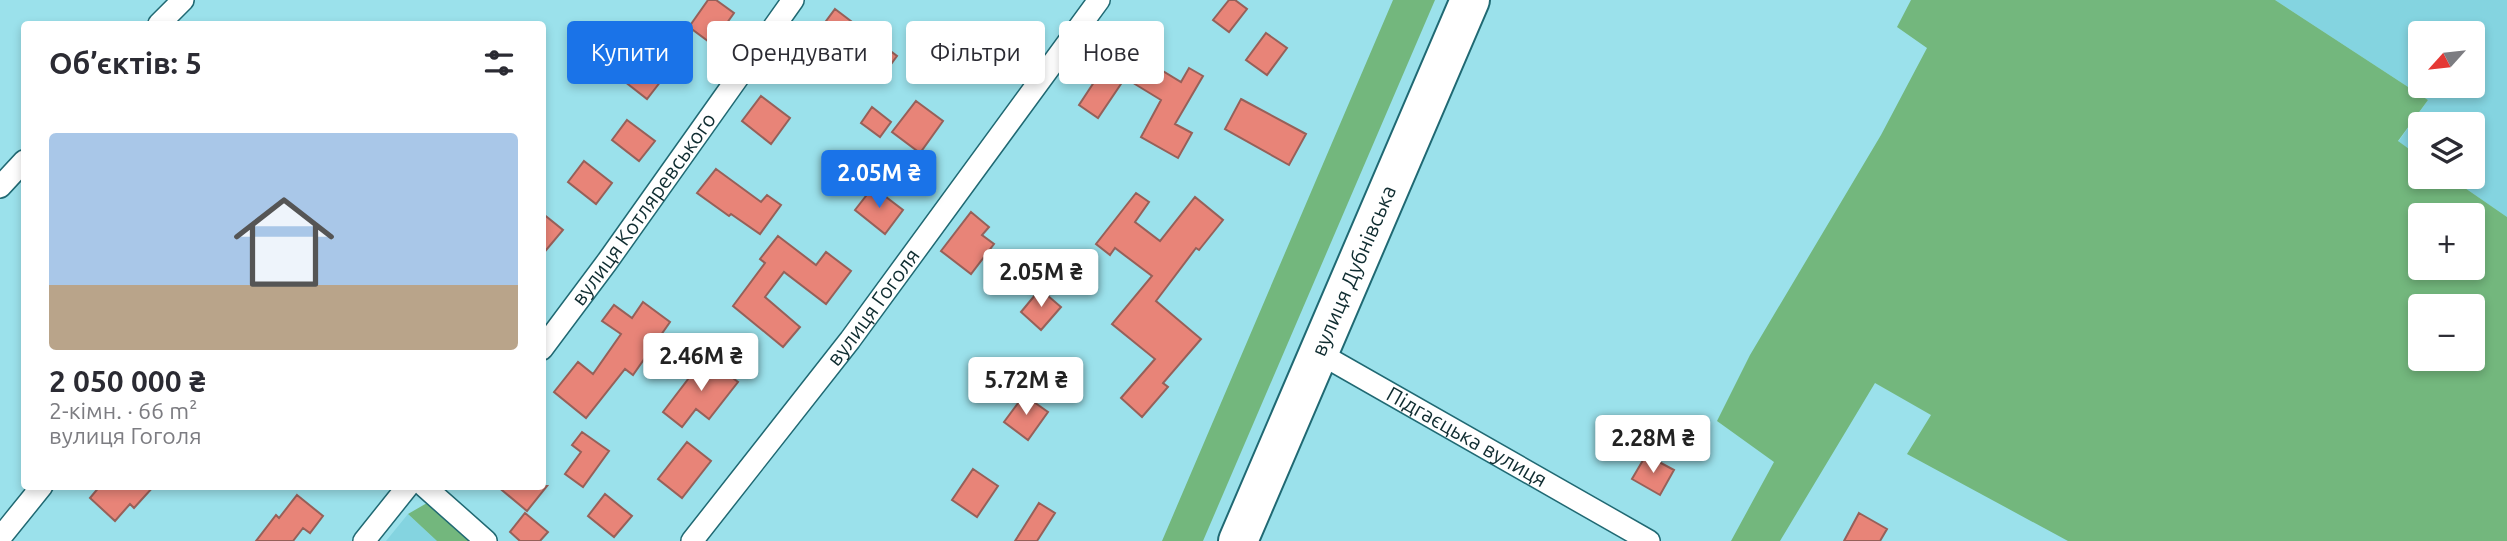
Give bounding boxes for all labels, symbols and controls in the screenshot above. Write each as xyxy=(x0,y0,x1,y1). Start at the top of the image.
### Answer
chip: Купити xyxy=(567,21,693,84)
chip: Орендувати xyxy=(707,21,892,84)
chip: Фільтри xyxy=(906,21,1045,84)
chip: Нове xyxy=(1059,21,1164,84)
north arrow xyxy=(2408,21,2485,98)
map controls xyxy=(2408,21,2485,371)
icon: filters xyxy=(480,44,518,82)
text: Об’єктів: 5 xyxy=(49,46,202,80)
street label: вулиця Котляревського xyxy=(566,108,720,310)
button: layers xyxy=(2408,112,2485,189)
pin: 2.05M ₴ xyxy=(814,150,944,210)
text: 2.05M ₴ xyxy=(837,160,921,185)
icon: home xyxy=(221,179,347,305)
street label: вулиця Дубнівська xyxy=(1306,181,1400,359)
button: + xyxy=(2408,203,2485,280)
street label: вулиця Гоголя xyxy=(822,244,924,370)
pin: 2.05M ₴ xyxy=(976,250,1106,309)
text: 2.05M ₴ xyxy=(999,259,1083,284)
button: − xyxy=(2408,294,2485,371)
pin: 2.46M ₴ xyxy=(636,334,766,393)
text: 2.46M ₴ xyxy=(659,343,743,368)
pin: 5.72M ₴ xyxy=(961,358,1091,417)
text: 2 050 000 ₴ xyxy=(49,364,206,398)
text: 5.72M ₴ xyxy=(984,367,1068,392)
street label: Підгаєцька вулиця xyxy=(1383,381,1552,491)
text: 2-кімн. · 66 m² xyxy=(49,398,197,423)
pin: 2.28M ₴ xyxy=(1588,416,1718,475)
text: вулиця Гоголя xyxy=(49,423,202,448)
text: 2.28M ₴ xyxy=(1611,425,1695,450)

